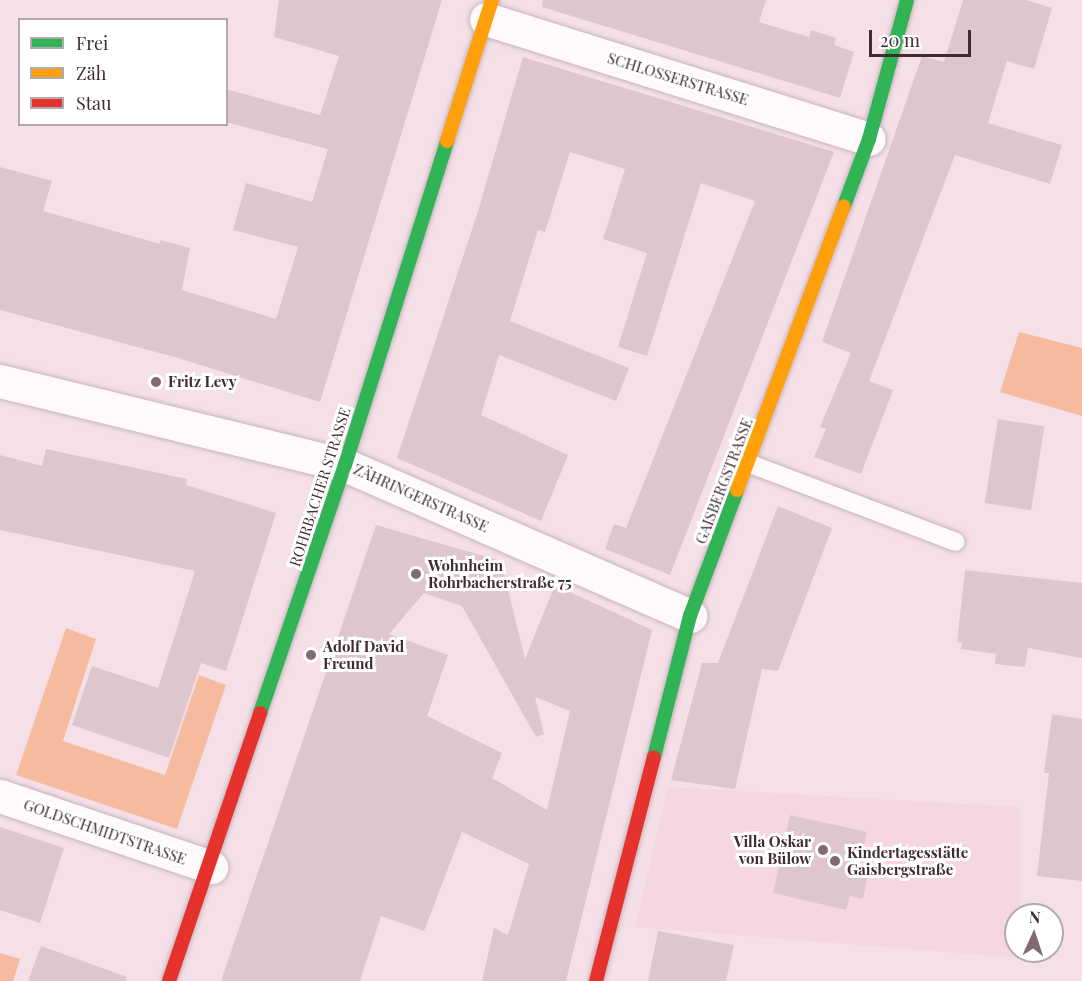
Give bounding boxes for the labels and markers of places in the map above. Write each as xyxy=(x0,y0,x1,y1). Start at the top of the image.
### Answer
place label: Fritz Levy xyxy=(168,373,236,391)
marker: Fritz Levy xyxy=(149,375,163,389)
place label: Wohnheim Rohrbacherstraße 75 xyxy=(428,556,572,591)
marker: Wohnheim Rohrbacherstraße 75 xyxy=(409,567,423,581)
place label: Adolf David Freund xyxy=(323,637,404,672)
marker: Adolf David Freund xyxy=(304,648,318,662)
place label: Villa Oskar von Bülow xyxy=(734,832,811,867)
marker: Villa Oskar von Bülow xyxy=(816,843,830,857)
place label: Kindertagesstätte Gaisbergstraße xyxy=(847,843,968,878)
marker: Kindertagesstätte Gaisbergstraße xyxy=(828,854,842,868)

